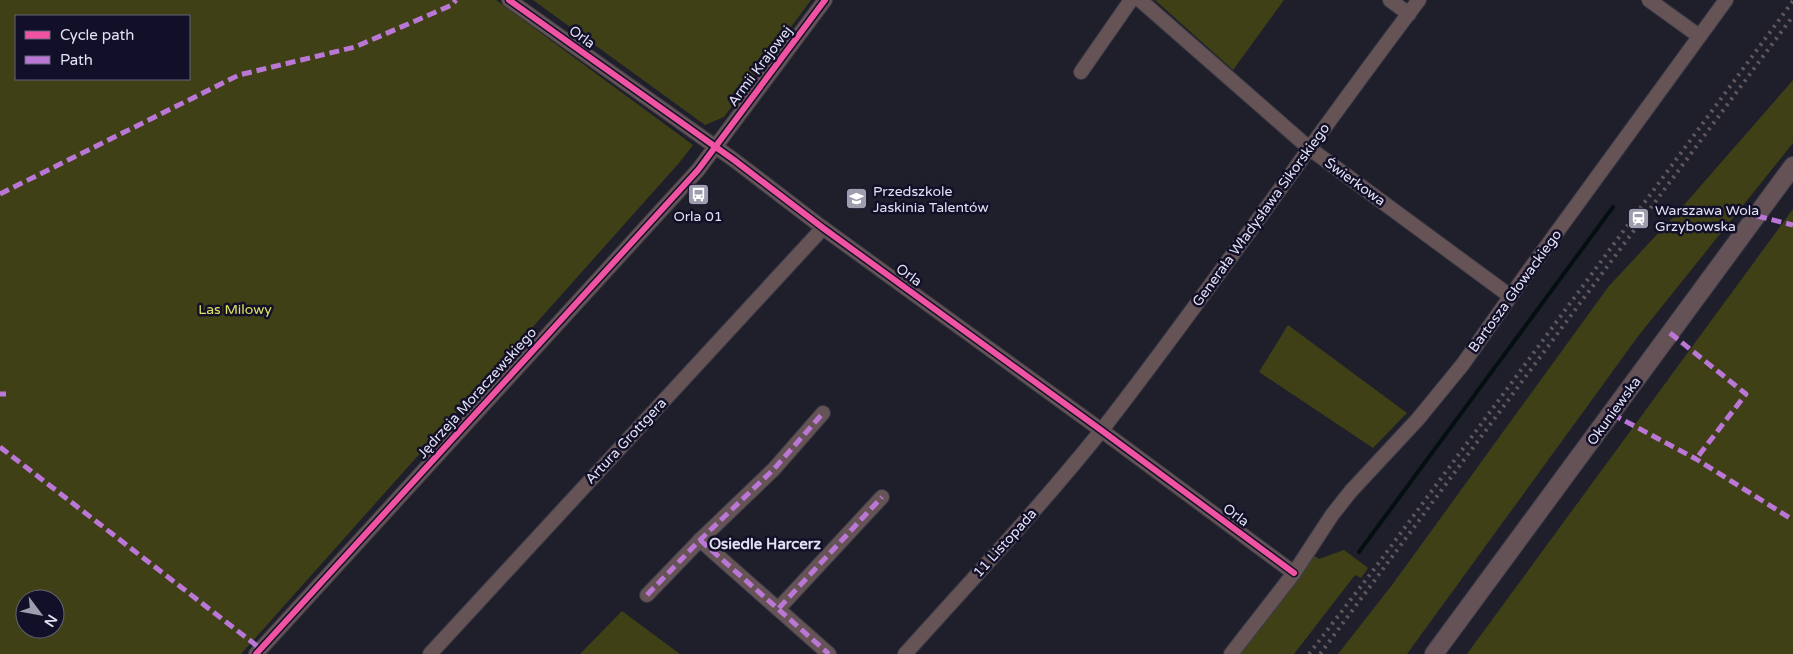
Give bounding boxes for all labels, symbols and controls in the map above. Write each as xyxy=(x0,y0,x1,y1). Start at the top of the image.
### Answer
legend xyxy=(15,15,190,80)
street label: Orla xyxy=(566,22,598,52)
street label: Armii Krajowej xyxy=(724,22,796,110)
text: Cycle path xyxy=(60,26,134,44)
text: Path xyxy=(60,51,93,69)
street label: Generała Władysława Sikorskiego xyxy=(1189,120,1333,310)
street label: Świerkowa xyxy=(1321,154,1389,210)
bus stop icon: Orla 01 xyxy=(686,182,710,206)
place label: Przedszkole Jaskinia Talentów xyxy=(873,183,989,216)
school or university icon: Przedszkole Jaskinia Talentów xyxy=(845,187,869,211)
place label: Warszawa Wola Grzybowska xyxy=(1655,202,1759,235)
station icon: Warszawa Wola Grzybowska xyxy=(1627,206,1651,230)
place label: Orla 01 xyxy=(673,208,723,225)
street label: Bartosza Głowackiego xyxy=(1465,226,1565,356)
street label: Orla xyxy=(893,260,925,290)
park label: Las Milowy xyxy=(198,301,272,318)
street label: Jędrzeja Moraczewskiego xyxy=(414,324,540,462)
street label: Okuniewska xyxy=(1583,373,1645,449)
street label: Artura Grottgera xyxy=(582,395,670,487)
street label: Orla xyxy=(1220,500,1252,530)
street label: 11 Listopada xyxy=(970,505,1040,581)
district label: Osiedle Harcerz xyxy=(709,535,822,553)
north arrow xyxy=(15,589,65,639)
text: N xyxy=(40,611,61,630)

